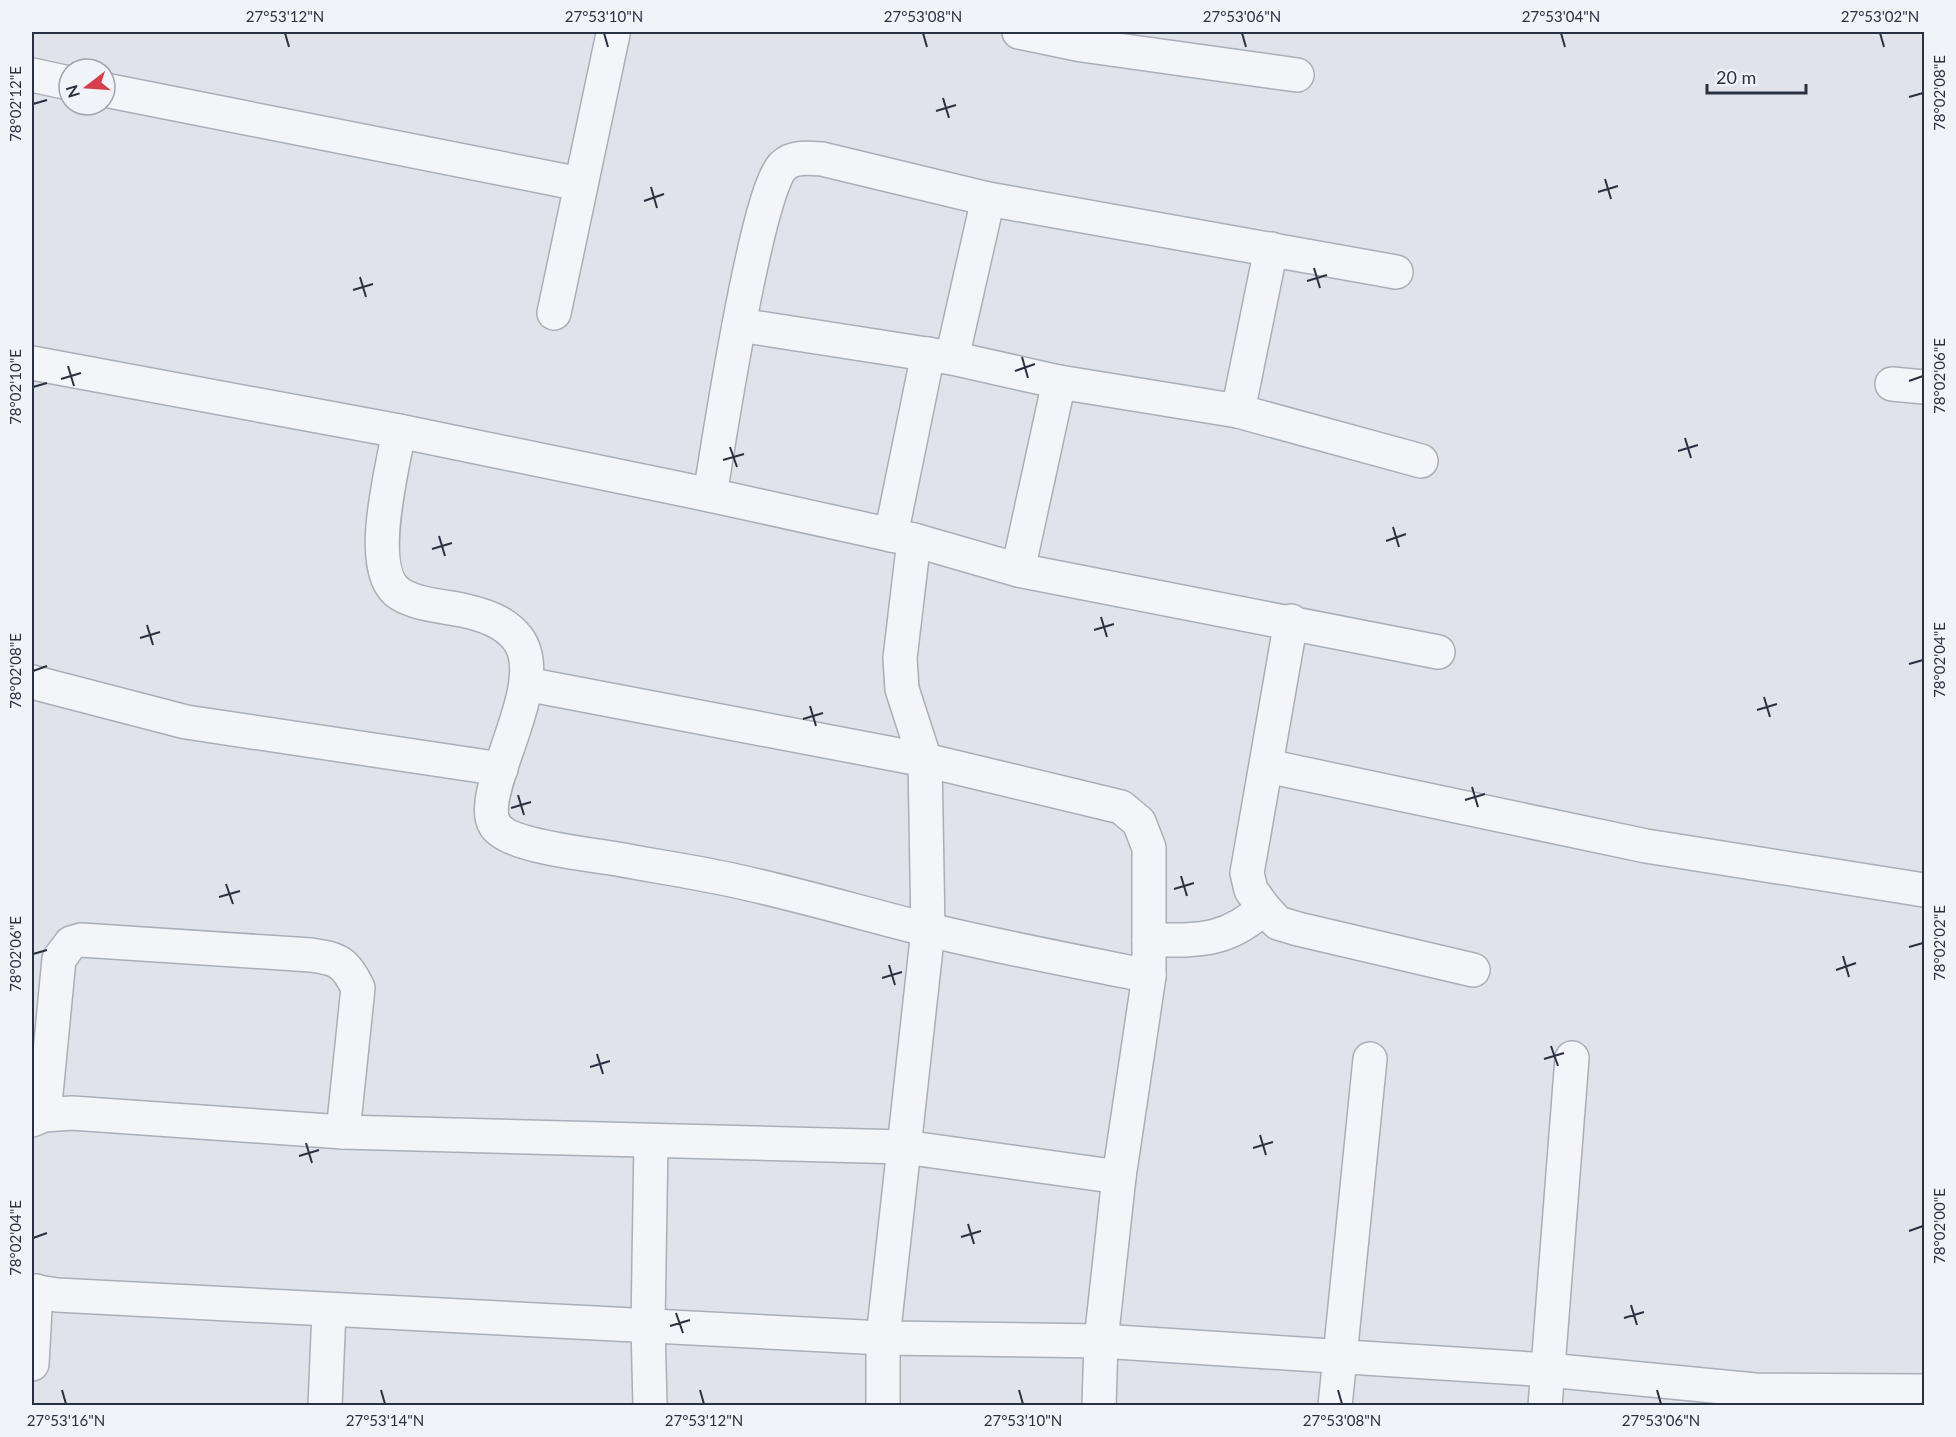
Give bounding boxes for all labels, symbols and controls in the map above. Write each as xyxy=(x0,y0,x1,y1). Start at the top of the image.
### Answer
text: 27°53'12"N xyxy=(246,7,324,25)
text: 27°53'10"N xyxy=(565,7,643,25)
text: 27°53'08"N xyxy=(884,7,962,25)
text: 27°53'06"N xyxy=(1203,7,1281,25)
text: 27°53'04"N xyxy=(1522,7,1600,25)
text: 27°53'02"N xyxy=(1841,7,1919,25)
text: 78°02'08"E xyxy=(1930,55,1948,131)
north arrow xyxy=(57,57,117,117)
scale bar xyxy=(1707,57,1806,95)
text: 78°02'12"E xyxy=(6,66,24,142)
text: 20 m xyxy=(1716,66,1756,88)
text: N xyxy=(61,83,83,100)
text: 78°02'06"E xyxy=(1930,338,1948,414)
text: 78°02'10"E xyxy=(6,349,24,425)
text: 78°02'04"E xyxy=(1930,622,1948,698)
text: 78°02'08"E xyxy=(6,633,24,709)
text: 78°02'02"E xyxy=(1930,905,1948,981)
text: 78°02'06"E xyxy=(6,916,24,992)
text: 78°02'00"E xyxy=(1930,1188,1948,1264)
text: 78°02'04"E xyxy=(6,1200,24,1276)
text: 27°53'16"N xyxy=(27,1411,105,1429)
text: 27°53'14"N xyxy=(346,1411,424,1429)
text: 27°53'12"N xyxy=(665,1411,743,1429)
text: 27°53'10"N xyxy=(984,1411,1062,1429)
text: 27°53'08"N xyxy=(1303,1411,1381,1429)
text: 27°53'06"N xyxy=(1622,1411,1700,1429)

